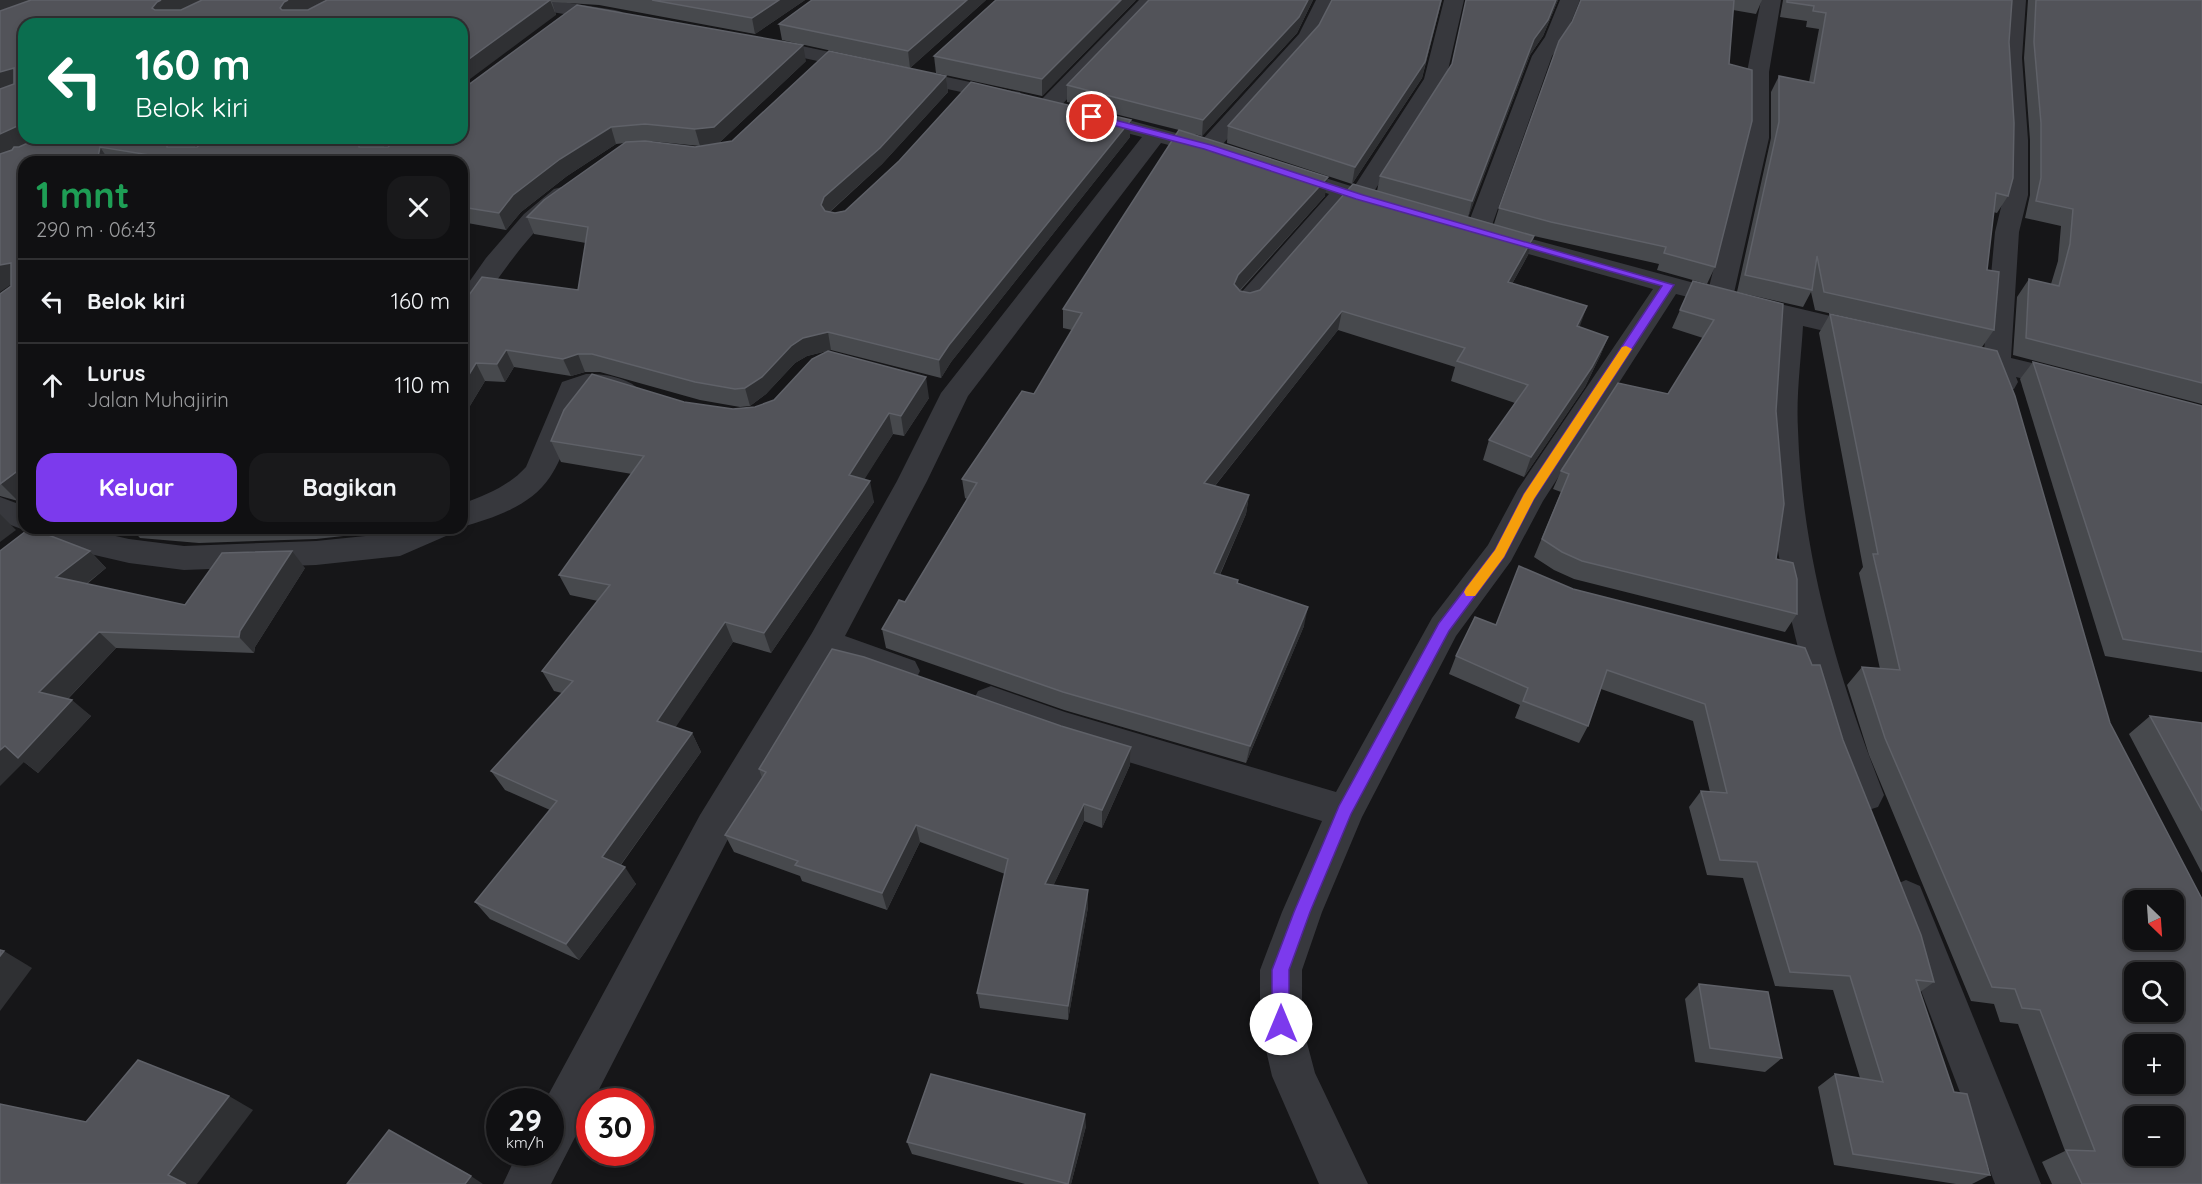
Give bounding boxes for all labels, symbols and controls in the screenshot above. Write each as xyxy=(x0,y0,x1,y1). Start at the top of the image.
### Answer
text: 160 m xyxy=(135,38,251,91)
icon: left xyxy=(36,42,114,120)
text: Belok kiri xyxy=(135,90,248,124)
pin xyxy=(1066,91,1117,142)
icon: arrive xyxy=(1075,100,1108,133)
text: 1 mnt xyxy=(36,172,129,217)
button: close xyxy=(387,176,450,239)
text: 290 m · 06:43 xyxy=(36,217,156,242)
icon: left xyxy=(36,285,69,318)
text: Belok kiri xyxy=(87,287,185,315)
text: 160 m xyxy=(391,287,450,315)
text: Lurus xyxy=(87,359,145,387)
icon: ahead xyxy=(36,369,69,402)
text: 110 m xyxy=(395,371,450,399)
text: Jalan Muhajirin xyxy=(87,387,229,412)
button: Keluar xyxy=(36,453,237,522)
button: Bagikan xyxy=(249,453,450,522)
north arrow xyxy=(2124,890,2184,950)
map controls xyxy=(2124,890,2184,1166)
button: search xyxy=(2124,962,2184,1022)
position arrow xyxy=(1249,992,1313,1056)
button: + xyxy=(2124,1034,2184,1094)
speed limit sign: 30 xyxy=(576,1088,654,1166)
text: 29 xyxy=(508,1101,542,1139)
button: − xyxy=(2124,1106,2184,1166)
text: km/h xyxy=(506,1133,544,1152)

